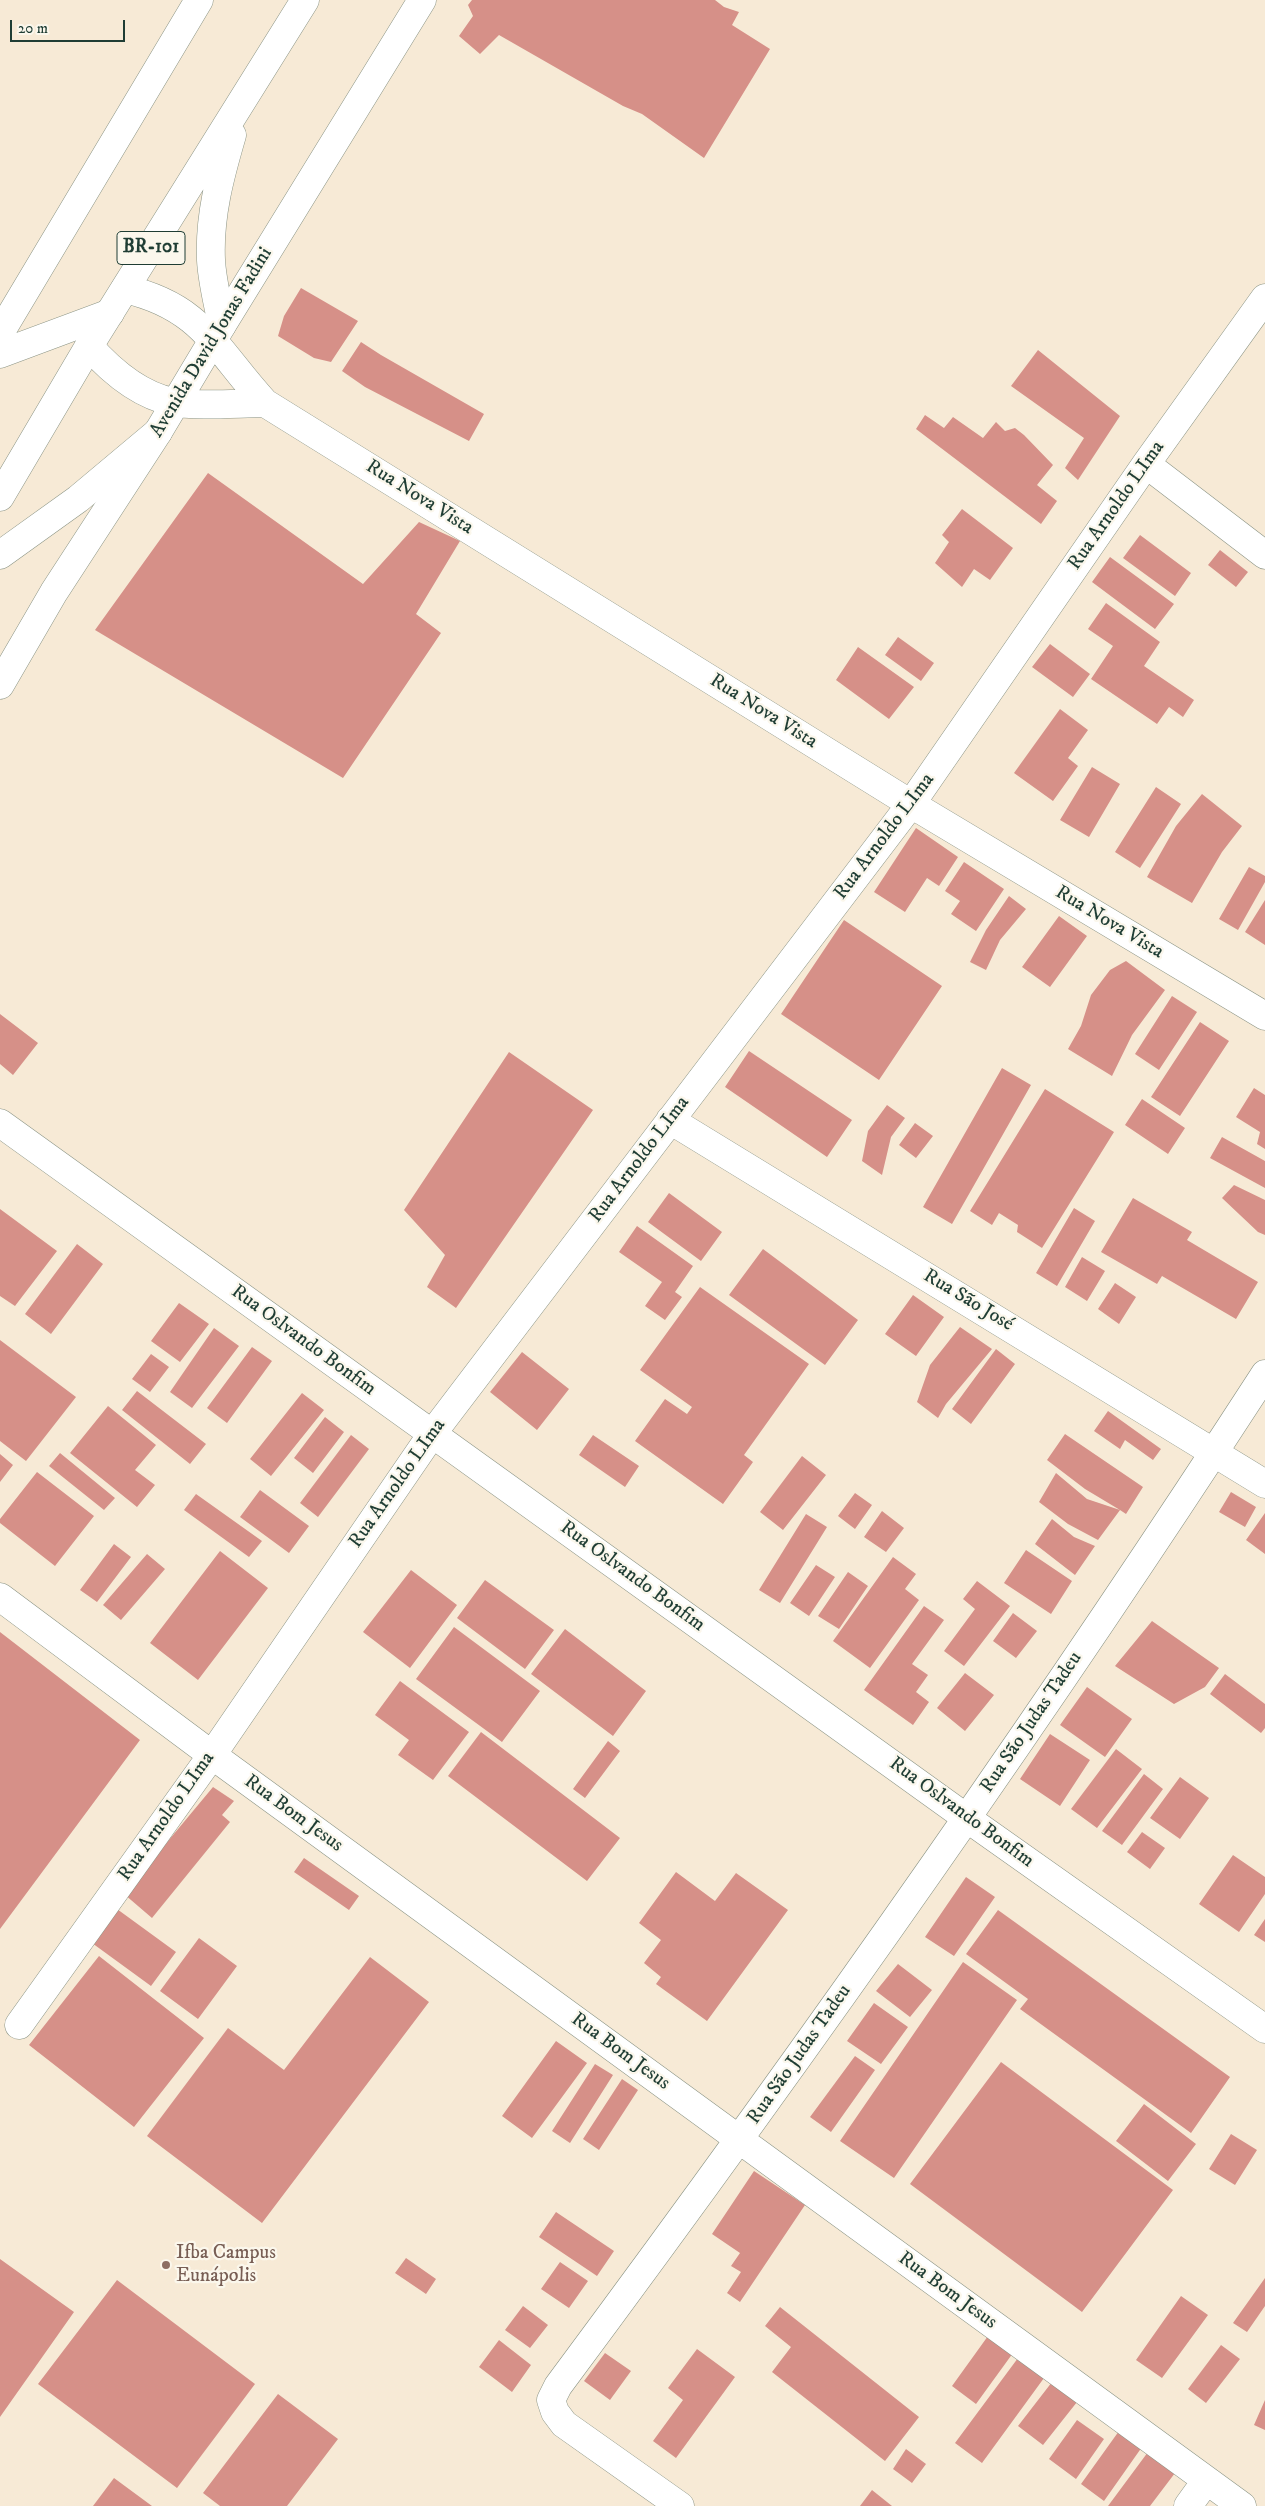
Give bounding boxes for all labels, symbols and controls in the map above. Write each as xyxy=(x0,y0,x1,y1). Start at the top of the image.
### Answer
scale bar xyxy=(12,10,128,42)
text: 20 m xyxy=(18,19,48,38)
road number: BR-101 xyxy=(117,232,185,264)
street label: Avenida David Jonas Fadini xyxy=(146,244,278,442)
street label: Rua Arnoldo LIma xyxy=(1064,437,1170,575)
street label: Rua Nova Vista xyxy=(361,455,477,541)
street label: Rua Nova Vista xyxy=(705,669,821,755)
street label: Rua Arnoldo LIma xyxy=(830,769,940,905)
street label: Rua Nova Vista xyxy=(1050,881,1168,965)
street label: Rua Arnoldo LIma xyxy=(585,1092,695,1228)
street label: Rua São José xyxy=(919,1265,1017,1337)
street label: Rua Oslvando Bonfim xyxy=(226,1280,380,1402)
street label: Rua Arnoldo LIma xyxy=(345,1415,451,1553)
street label: Rua Oslvando Bonfim xyxy=(555,1516,709,1638)
street label: Rua São Judas Tadeu xyxy=(976,1648,1088,1798)
street label: Rua Arnoldo LIma xyxy=(114,1748,220,1886)
street label: Rua Oslvando Bonfim xyxy=(884,1752,1038,1874)
street label: Rua Bom Jesus xyxy=(239,1770,347,1858)
street label: Rua São Judas Tadeu xyxy=(743,1980,857,2130)
street label: Rua Bom Jesus xyxy=(566,2008,674,2096)
place label: Ifba Campus Eunápolis xyxy=(176,2242,276,2289)
street label: Rua Bom Jesus xyxy=(893,2247,1001,2335)
marker: Ifba Campus Eunápolis xyxy=(160,2259,172,2271)

